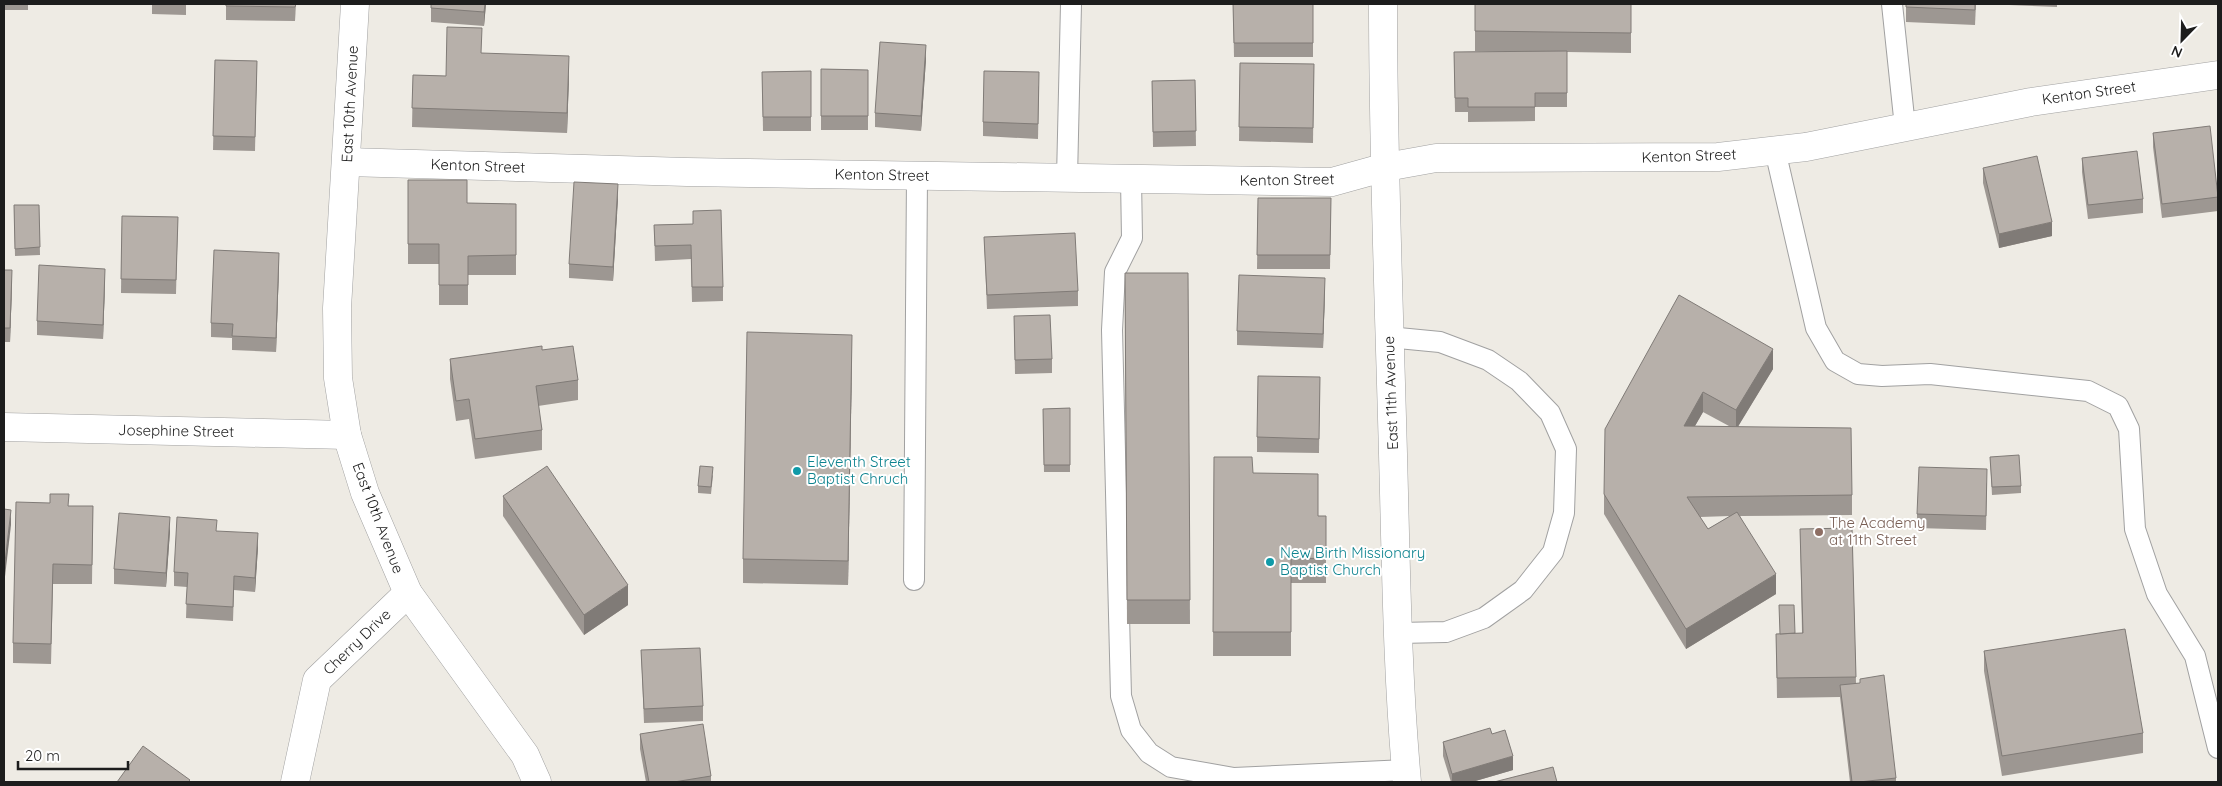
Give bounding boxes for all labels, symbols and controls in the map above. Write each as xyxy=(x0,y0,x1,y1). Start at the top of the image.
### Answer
north arrow xyxy=(2157,15,2207,65)
text: N xyxy=(2169,42,2185,62)
street label: East 10th Avenue xyxy=(337,45,362,163)
street label: Kenton Street xyxy=(2041,77,2137,109)
street label: Kenton Street xyxy=(1641,144,1737,167)
street label: Kenton Street xyxy=(430,154,526,177)
street label: Kenton Street xyxy=(834,164,930,185)
street label: Kenton Street xyxy=(1239,169,1335,190)
street label: East 11th Avenue xyxy=(1379,336,1402,450)
street label: Josephine Street xyxy=(118,420,234,441)
place label: Eleventh Street Baptist Chruch xyxy=(807,452,911,488)
street label: East 10th Avenue xyxy=(349,460,408,576)
marker: Eleventh Street Baptist Chruch xyxy=(791,465,803,477)
place label: The Academy at 11th Street xyxy=(1829,513,1925,549)
marker: The Academy at 11th Street xyxy=(1813,526,1825,538)
place label: New Birth Missionary Baptist Church xyxy=(1280,543,1425,579)
marker: New Birth Missionary Baptist Church xyxy=(1264,556,1276,568)
street label: Cherry Drive xyxy=(319,605,395,679)
scale bar xyxy=(18,738,128,770)
text: 20 m xyxy=(25,746,60,765)

